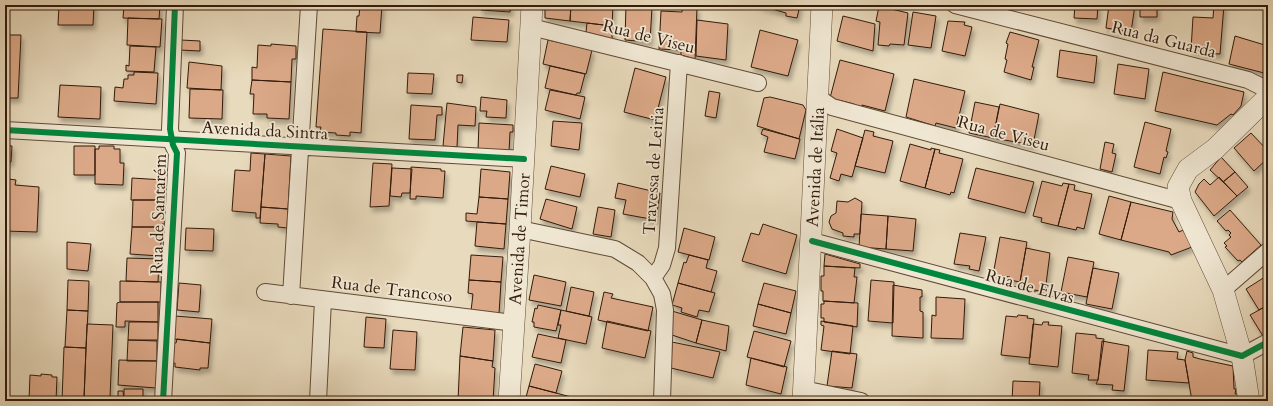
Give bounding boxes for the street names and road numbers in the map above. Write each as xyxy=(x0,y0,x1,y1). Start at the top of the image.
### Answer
street label: Rua de Viseu xyxy=(600,14,697,59)
street label: Rua da Guarda xyxy=(1109,15,1219,64)
street label: Travessa de Leiria xyxy=(638,106,669,236)
street label: Avenida de Itália xyxy=(801,106,830,228)
street label: Rua de Viseu xyxy=(955,110,1052,157)
street label: Avenida da Sintra xyxy=(201,116,329,145)
street label: Rua de Santarém xyxy=(145,153,172,275)
street label: Avenida de Timor xyxy=(503,172,536,306)
street label: Rua de Elvas xyxy=(983,264,1077,309)
street label: Rua de Trancoso xyxy=(330,271,454,308)

